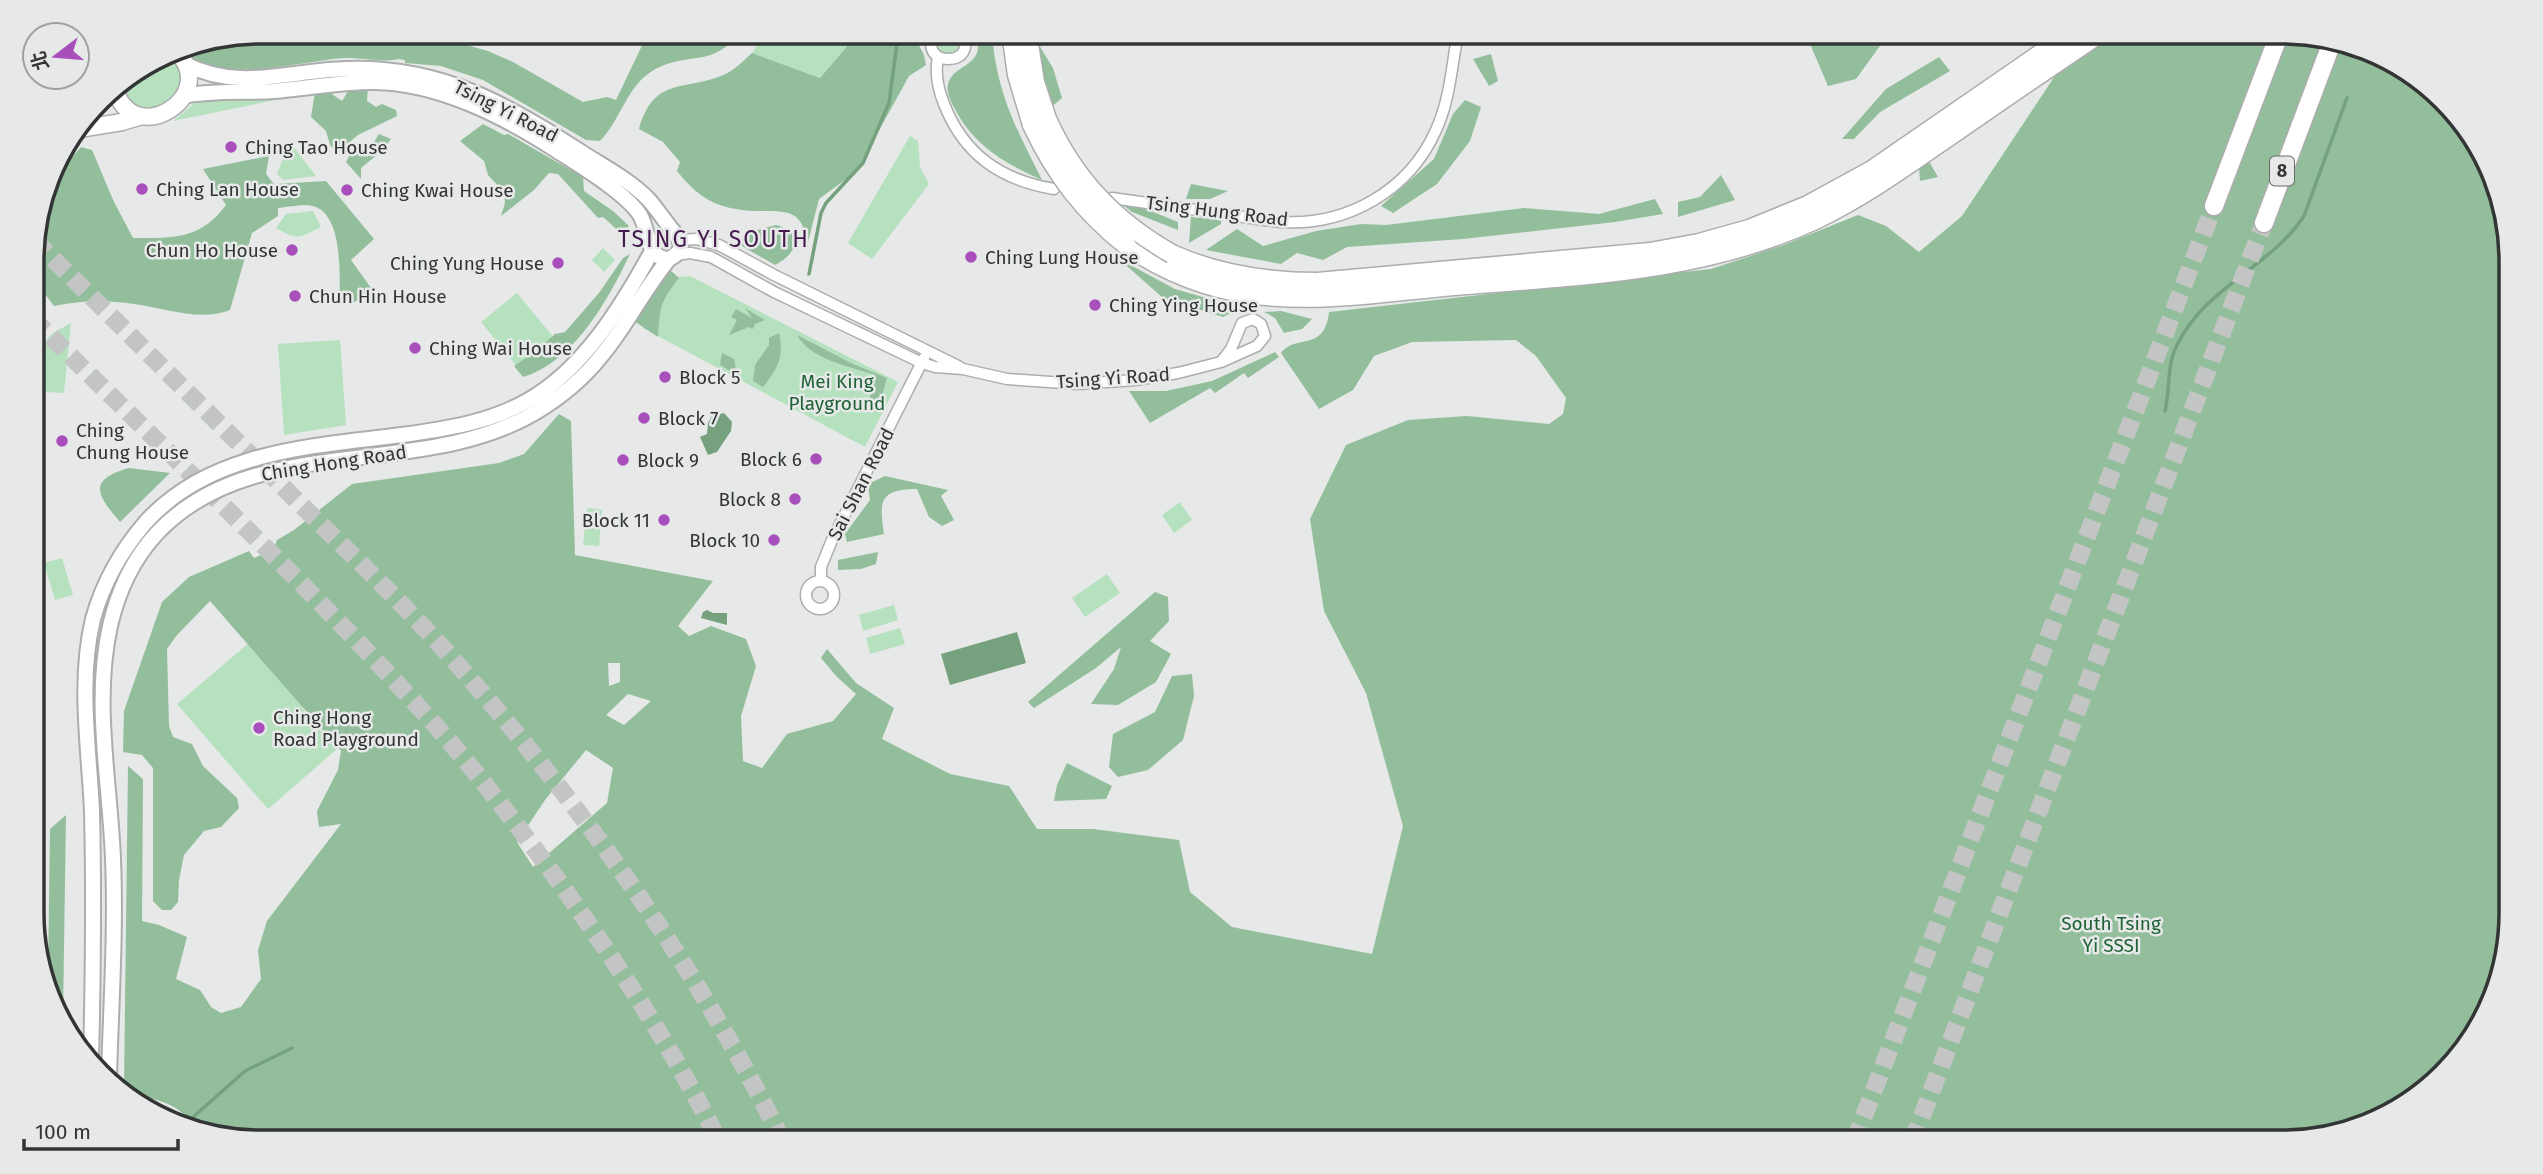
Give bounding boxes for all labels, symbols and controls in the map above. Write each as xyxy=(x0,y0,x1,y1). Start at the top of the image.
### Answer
north arrow xyxy=(21,21,91,91)
text: 北 xyxy=(26,48,54,73)
street label: Tsing Yi Road xyxy=(450,75,562,147)
place label: Ching Tao House xyxy=(245,136,388,159)
marker: Ching Tao House xyxy=(223,139,239,155)
road number: 8 xyxy=(2270,156,2294,186)
place label: Ching Lan House xyxy=(156,178,299,201)
place label: Ching Kwai House xyxy=(361,179,514,202)
marker: Ching Lan House xyxy=(134,181,150,197)
marker: Ching Kwai House xyxy=(339,182,355,198)
street label: Tsing Hung Road xyxy=(1145,191,1289,231)
district label: TSING YI SOUTH xyxy=(618,225,810,253)
place label: Chun Ho House xyxy=(146,239,278,262)
marker: Chun Ho House xyxy=(284,242,300,258)
place label: Ching Lung House xyxy=(985,246,1139,269)
marker: Ching Lung House xyxy=(963,249,979,265)
place label: Ching Yung House xyxy=(390,252,544,275)
marker: Ching Yung House xyxy=(550,255,566,271)
place label: Chun Hin House xyxy=(309,285,447,308)
marker: Chun Hin House xyxy=(287,288,303,304)
place label: Ching Ying House xyxy=(1109,294,1258,317)
marker: Ching Ying House xyxy=(1087,297,1103,313)
place label: Ching Wai House xyxy=(429,337,572,360)
marker: Ching Wai House xyxy=(407,340,423,356)
street label: Tsing Yi Road xyxy=(1055,363,1171,393)
place label: Block 5 xyxy=(679,366,740,389)
marker: Block 5 xyxy=(657,369,673,385)
park label: Mei King Playground xyxy=(789,370,885,415)
place label: Block 7 xyxy=(658,407,718,430)
marker: Block 7 xyxy=(636,410,652,426)
place label: Ching Chung House xyxy=(76,419,189,464)
street label: Sai Shan Road xyxy=(823,424,899,544)
marker: Ching Chung House xyxy=(54,433,70,449)
street label: Ching Hong Road xyxy=(260,440,408,486)
place label: Block 6 xyxy=(740,448,802,471)
place label: Block 9 xyxy=(637,449,699,472)
marker: Block 6 xyxy=(808,451,824,467)
marker: Block 9 xyxy=(615,452,631,468)
place label: Block 8 xyxy=(719,488,781,511)
marker: Block 8 xyxy=(787,491,803,507)
place label: Block 11 xyxy=(582,509,650,532)
marker: Block 11 xyxy=(656,512,672,528)
place label: Block 10 xyxy=(689,529,760,552)
marker: Block 10 xyxy=(766,532,782,548)
place label: Ching Hong Road Playground xyxy=(273,706,419,751)
marker: Ching Hong Road Playground xyxy=(251,720,267,736)
park label: South Tsing Yi SSSI xyxy=(2061,912,2161,957)
scale bar xyxy=(24,1108,178,1152)
text: 100 m xyxy=(35,1119,91,1145)

